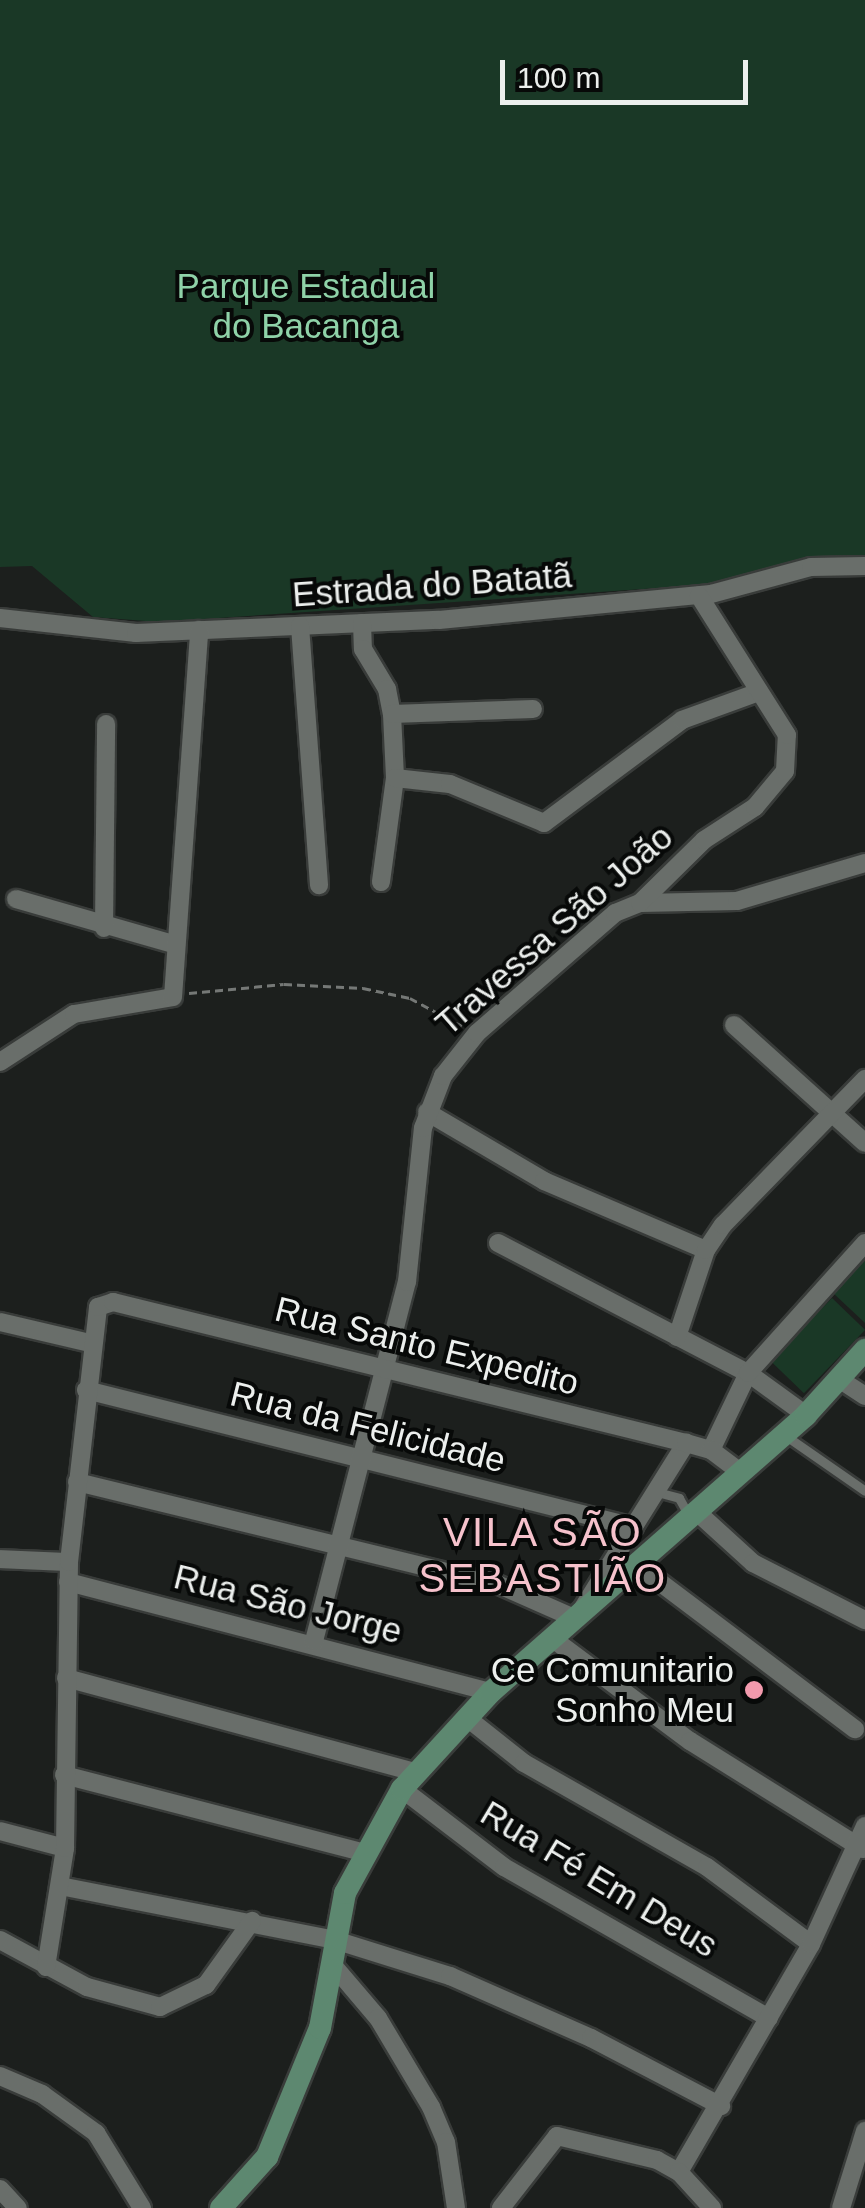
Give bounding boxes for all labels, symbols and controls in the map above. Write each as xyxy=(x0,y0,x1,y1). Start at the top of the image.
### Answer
scale bar xyxy=(505,40,752,102)
text: 100 m xyxy=(517,61,600,94)
park label: Parque Estadual do Bacanga xyxy=(177,265,435,347)
street label: Estrada do Batatã xyxy=(291,554,573,616)
street label: Travessa São João xyxy=(427,816,681,1044)
street label: Rua Santo Expedito xyxy=(271,1288,583,1404)
street label: Rua da Felicidade xyxy=(226,1372,510,1482)
district label: VILA SÃO SEBASTIÃO xyxy=(418,1508,668,1602)
street label: Rua São Jorge xyxy=(170,1555,406,1653)
place label: Ce Comunitario Sonho Meu xyxy=(491,1649,734,1731)
marker: Ce Comunitario Sonho Meu xyxy=(743,1679,765,1701)
street label: Rua Fé Em Deus xyxy=(473,1792,725,1966)

